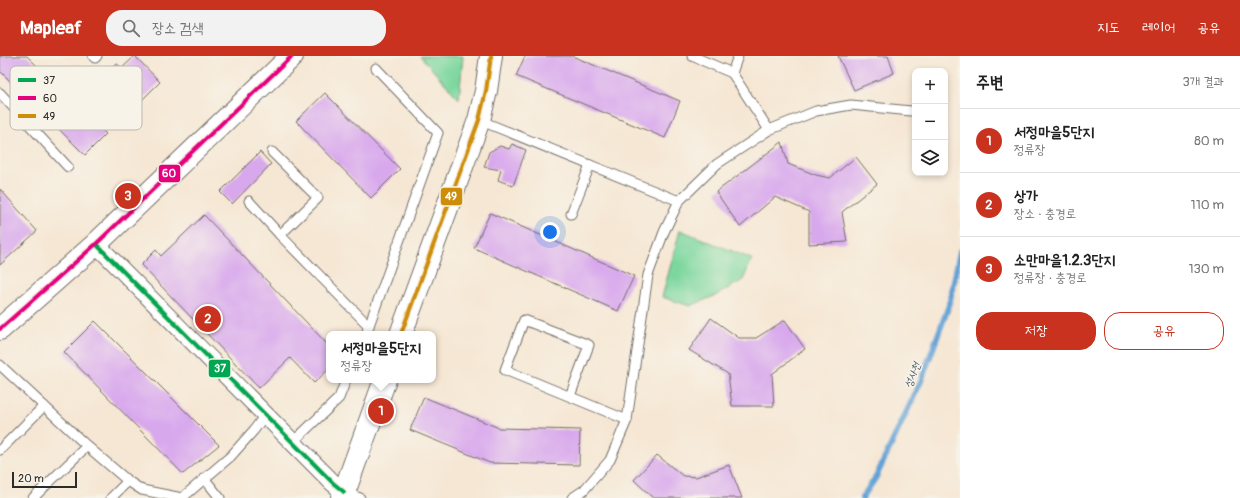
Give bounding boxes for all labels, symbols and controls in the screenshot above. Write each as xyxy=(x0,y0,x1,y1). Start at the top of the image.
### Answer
search box xyxy=(106,10,386,46)
text: Mapleaf xyxy=(20,16,82,40)
icon: search xyxy=(120,17,142,39)
text: 장소 검색 xyxy=(152,19,203,38)
text: 지도 xyxy=(1097,19,1120,36)
text: 레이어 xyxy=(1142,19,1175,36)
text: 공유 xyxy=(1197,19,1220,36)
legend xyxy=(10,66,142,130)
map controls xyxy=(912,68,948,176)
button: + xyxy=(912,68,948,104)
text: 주변 xyxy=(976,72,1003,93)
text: 37 xyxy=(43,74,55,87)
text: 3개 결과 xyxy=(1183,74,1224,90)
text: 60 xyxy=(43,92,57,105)
button: − xyxy=(912,104,948,140)
text: 49 xyxy=(43,110,55,123)
text: 서정마을5단지 xyxy=(1014,123,1095,142)
text: 1 xyxy=(986,133,992,149)
text: 80 m xyxy=(1194,133,1224,149)
button: layers xyxy=(912,140,948,176)
text: 정류장 xyxy=(1014,142,1045,158)
line badge: 60 xyxy=(158,164,181,183)
text: 60 xyxy=(162,167,176,180)
pin: 3 xyxy=(115,181,141,211)
line badge: 49 xyxy=(440,187,463,206)
text: 상가 xyxy=(1014,187,1038,206)
text: 49 xyxy=(444,190,457,203)
text: 2 xyxy=(985,197,993,213)
text: 110 m xyxy=(1191,197,1224,213)
text: 장소 · 충경로 xyxy=(1014,206,1076,222)
your location xyxy=(540,222,560,242)
text: 소만마을1.2.3단지 xyxy=(1014,251,1116,270)
text: 3 xyxy=(985,261,993,277)
text: 130 m xyxy=(1188,261,1224,277)
text: 정류장 · 충경로 xyxy=(1014,270,1087,286)
pin: 2 xyxy=(195,304,221,334)
button: 저장 xyxy=(976,312,1096,350)
button: 공유 xyxy=(1104,312,1224,350)
popup xyxy=(326,331,436,383)
text: 서정마을5단지 xyxy=(341,339,421,358)
text: 정류장 xyxy=(341,358,372,374)
line badge: 37 xyxy=(208,359,231,378)
water label: 성사천 xyxy=(901,359,924,390)
text: 37 xyxy=(214,362,226,375)
pin: 1 xyxy=(368,396,394,426)
scale bar xyxy=(12,470,77,489)
text: 20 m xyxy=(18,472,44,485)

